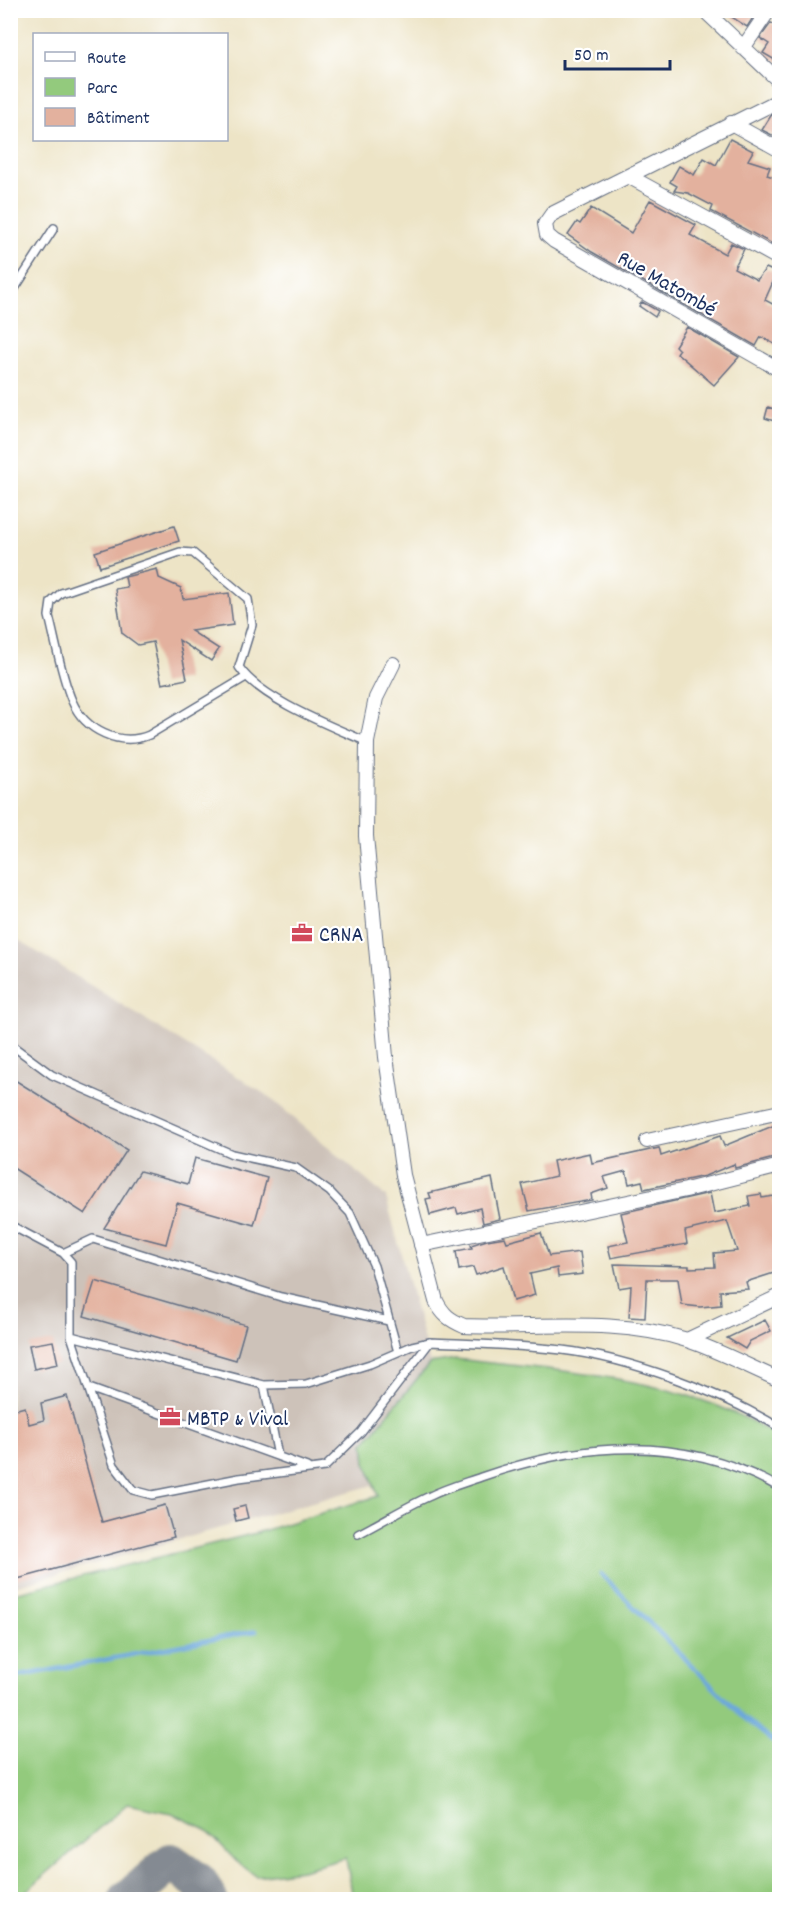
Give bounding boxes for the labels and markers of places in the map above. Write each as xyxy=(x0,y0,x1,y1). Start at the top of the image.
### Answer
office icon: CRNA xyxy=(290,921,314,945)
place label: CRNA xyxy=(319,921,363,952)
office icon: MBTP & Vival xyxy=(158,1405,182,1429)
place label: MBTP & Vival xyxy=(187,1405,288,1436)

